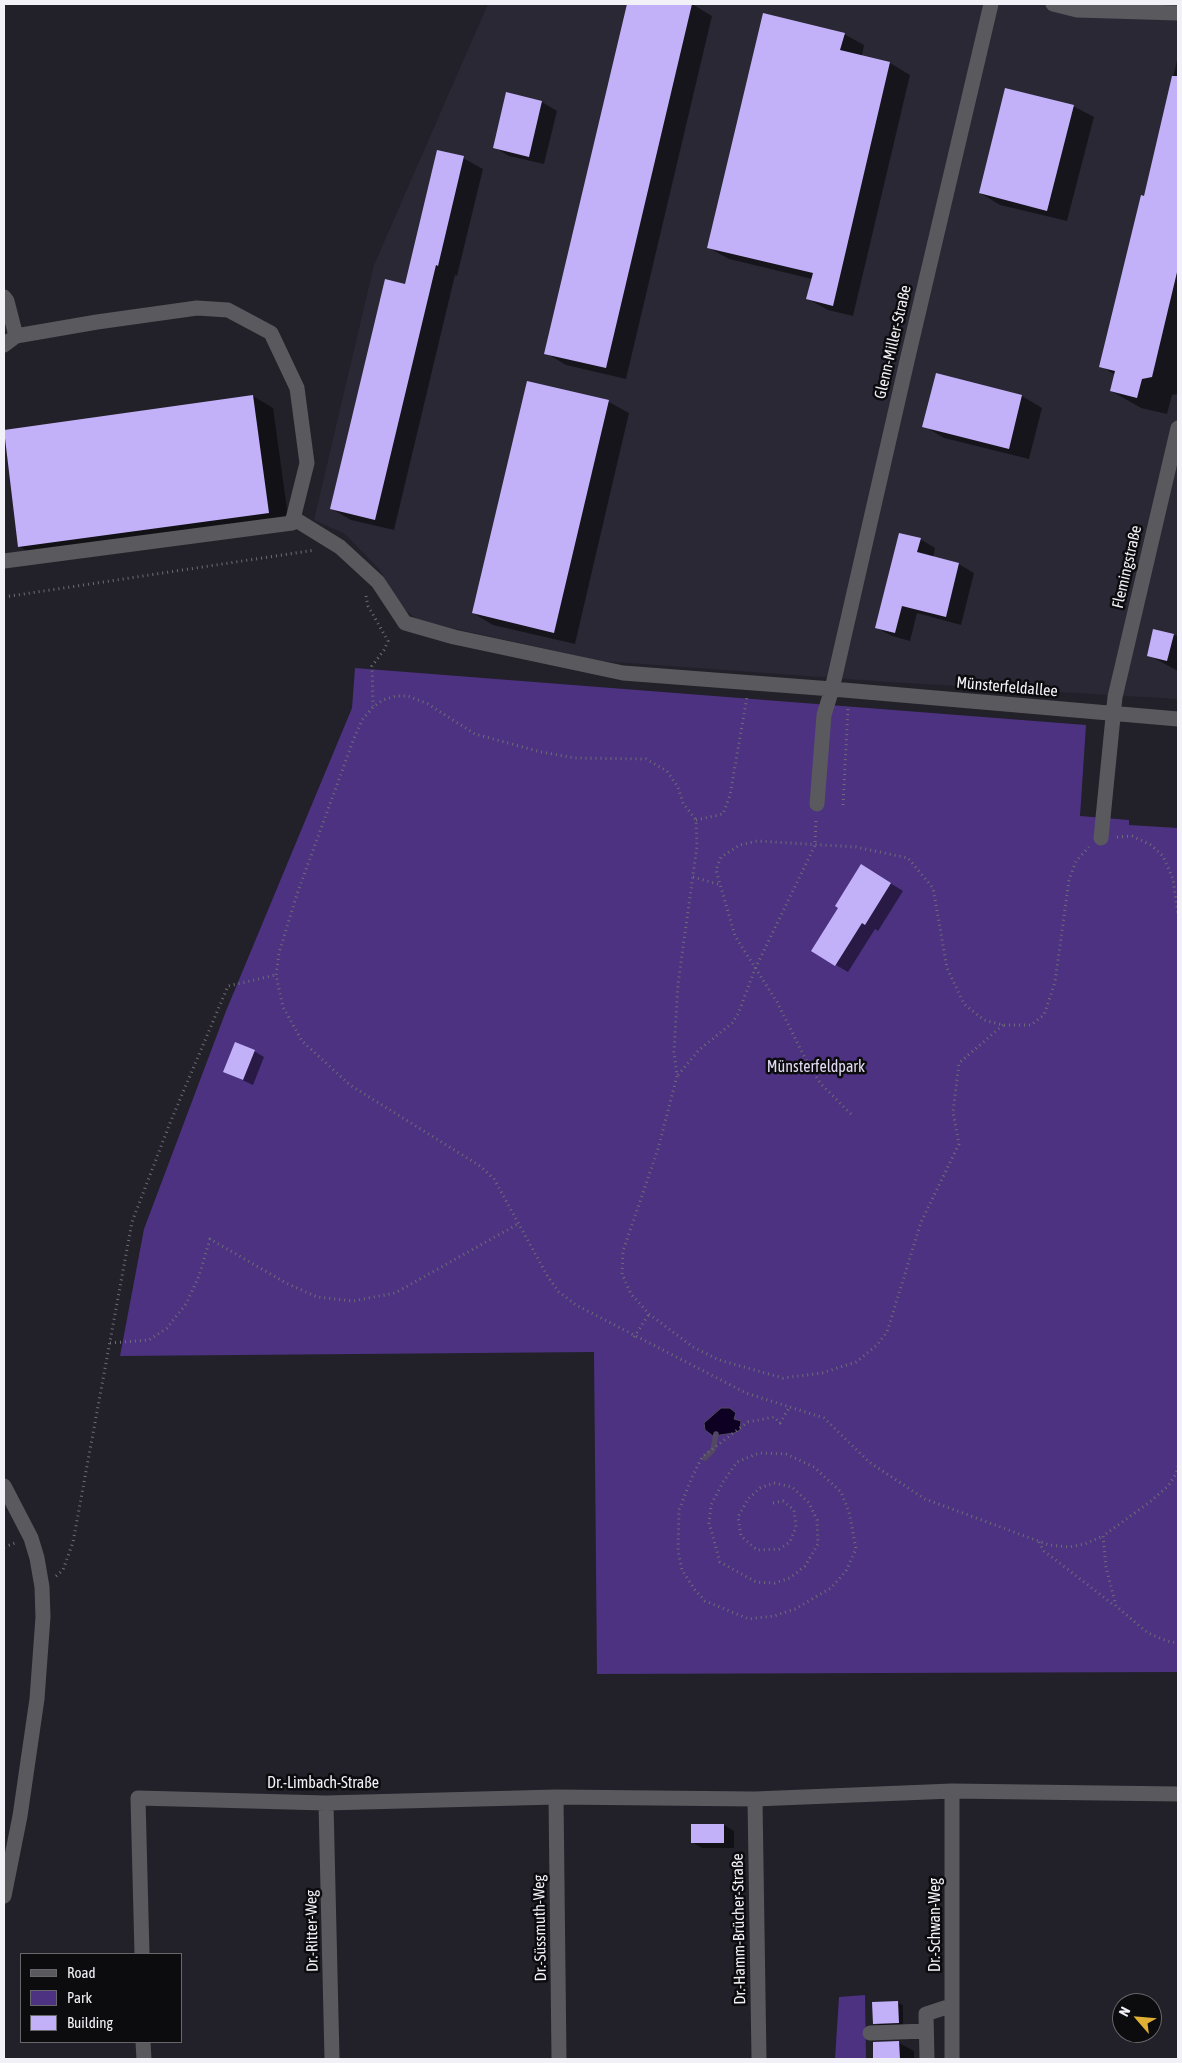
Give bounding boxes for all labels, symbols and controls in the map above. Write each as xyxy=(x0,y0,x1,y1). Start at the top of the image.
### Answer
street label: Glenn-Miller-Straße xyxy=(871,283,915,401)
street label: Flemingstraße xyxy=(1108,524,1146,610)
street label: Münsterfeldallee xyxy=(956,673,1058,701)
park label: Münsterfeldpark xyxy=(767,1057,865,1077)
street label: Dr.-Limbach-Straße xyxy=(267,1773,379,1793)
street label: Dr.-Hamm-Brücher-Straße xyxy=(728,1853,750,2005)
street label: Dr.-Süssmuth-Weg xyxy=(529,1875,551,1981)
street label: Dr.-Schwan-Weg xyxy=(925,1878,945,1972)
street label: Dr.-Ritter-Weg xyxy=(302,1890,322,1972)
legend xyxy=(20,1953,182,2043)
text: Road xyxy=(67,1964,96,1981)
text: Park xyxy=(67,1989,92,2006)
north arrow xyxy=(1112,1993,1162,2043)
text: N xyxy=(1116,2004,1134,2019)
text: Building xyxy=(67,2014,113,2031)

